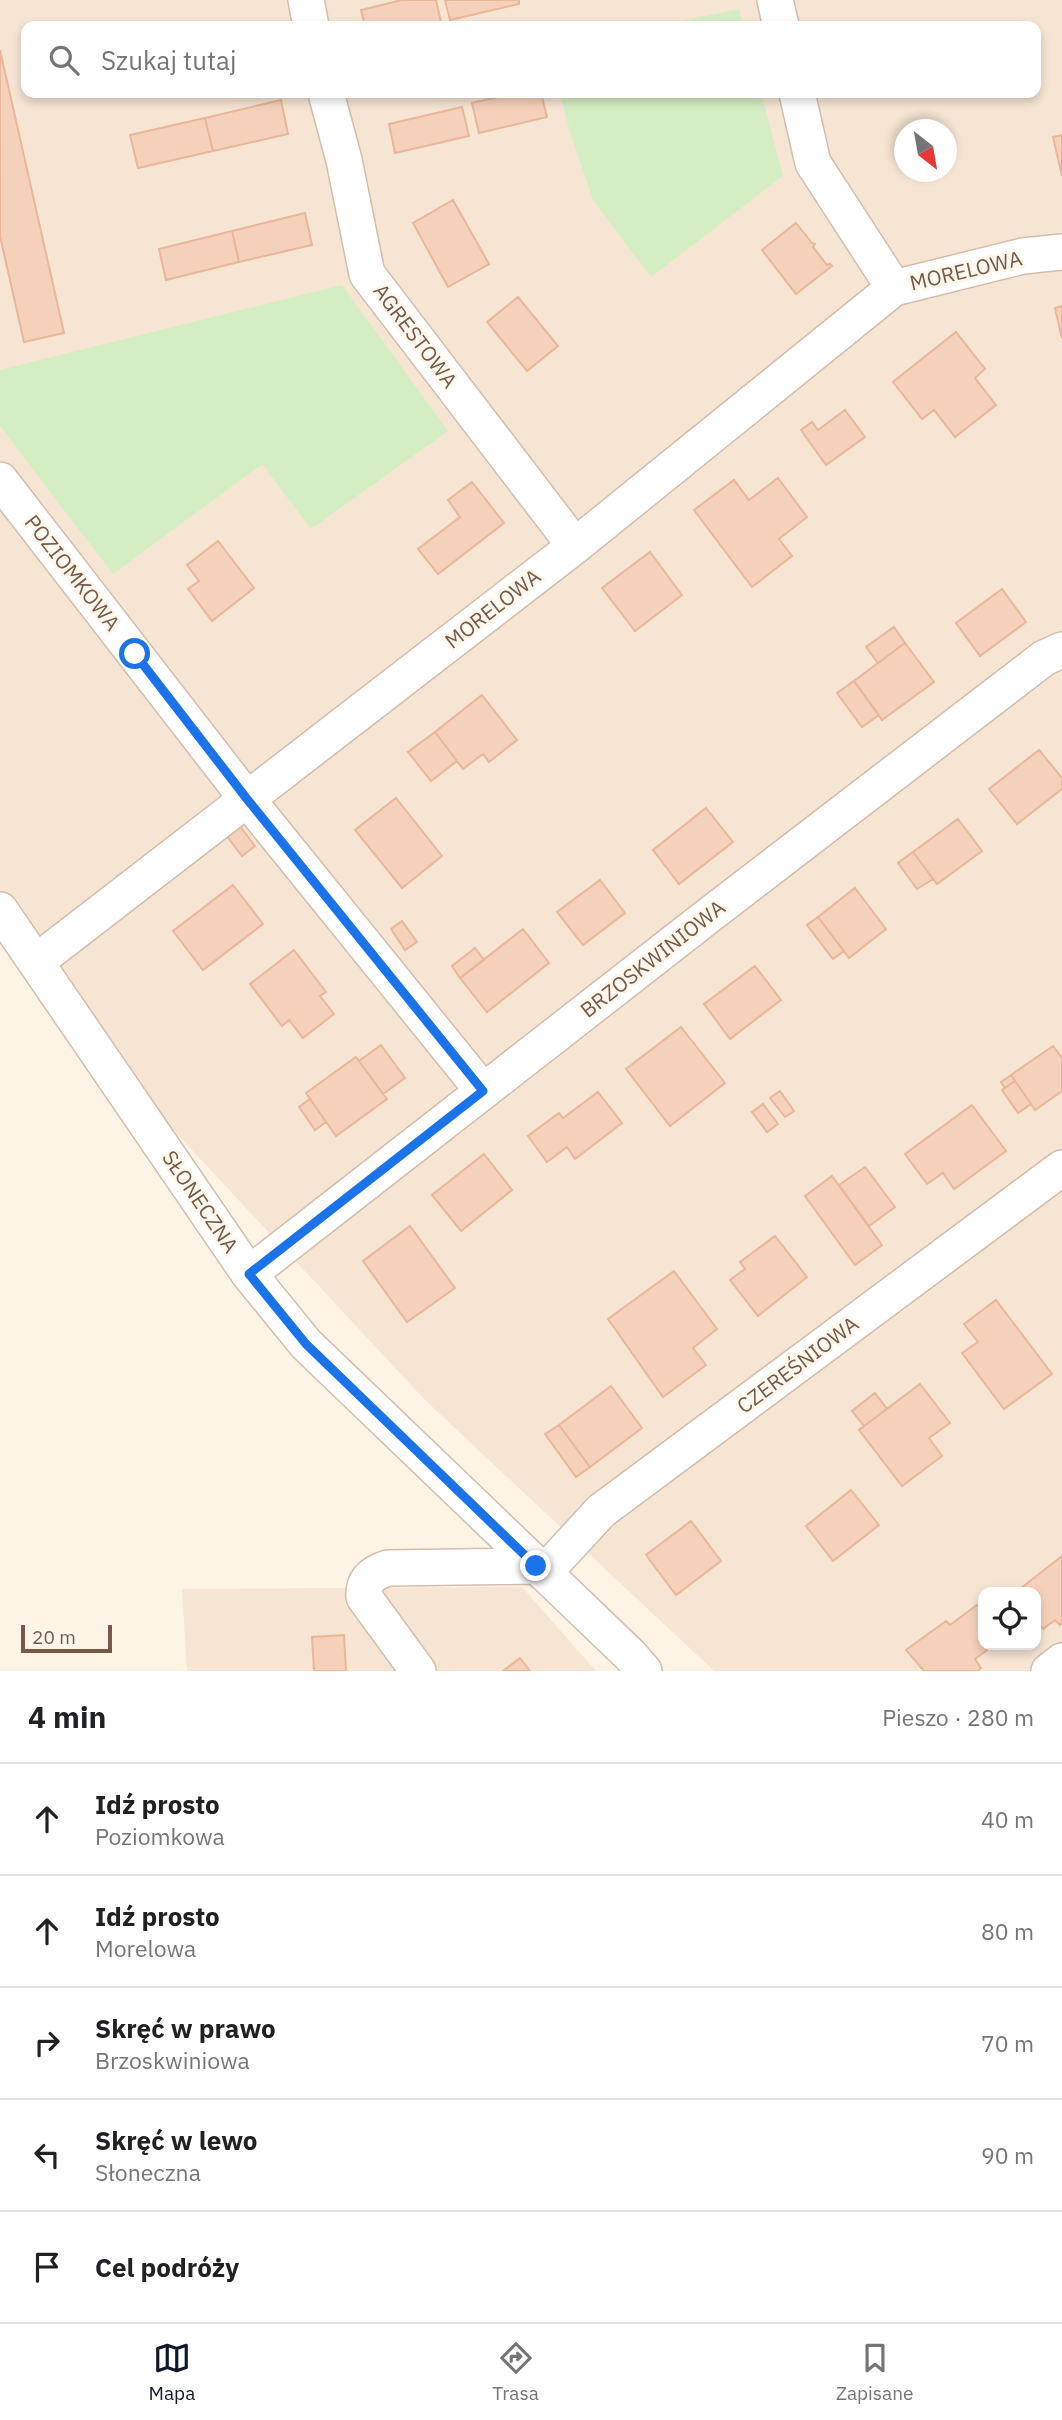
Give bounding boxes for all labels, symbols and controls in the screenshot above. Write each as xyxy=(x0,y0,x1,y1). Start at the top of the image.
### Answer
search box xyxy=(21,21,1041,98)
icon: search xyxy=(45,41,83,79)
text: Szukaj tutaj xyxy=(101,43,236,77)
north arrow xyxy=(894,119,957,182)
street label: MORELOWA xyxy=(907,244,1025,297)
street label: AGRESTOWA xyxy=(367,277,464,393)
street label: POZIOMKOWA xyxy=(19,509,127,636)
street label: MORELOWA xyxy=(439,562,546,654)
route start xyxy=(119,638,150,669)
street label: BRZOSKWINIOWA xyxy=(574,893,731,1024)
street label: SŁONECZNA xyxy=(156,1145,245,1258)
street label: CZEREŚNIOWA xyxy=(731,1309,864,1419)
route end xyxy=(520,1550,551,1581)
map controls xyxy=(978,1587,1041,1650)
button: locate xyxy=(978,1587,1041,1650)
scale bar xyxy=(21,1622,112,1654)
text: 20 m xyxy=(32,1625,76,1649)
text: 4 min xyxy=(28,1697,106,1736)
text: Pieszo · 280 m xyxy=(882,1702,1034,1732)
text: Idź prosto xyxy=(95,1787,220,1821)
icon: ahead xyxy=(28,1800,66,1838)
text: 40 m xyxy=(981,1804,1034,1834)
text: Poziomkowa xyxy=(95,1821,225,1851)
text: Idź prosto xyxy=(95,1899,220,1933)
icon: ahead xyxy=(28,1912,66,1950)
text: 80 m xyxy=(981,1916,1034,1946)
text: Morelowa xyxy=(95,1933,196,1963)
text: Skręć w prawo xyxy=(95,2011,276,2045)
icon: right xyxy=(28,2024,66,2062)
text: 70 m xyxy=(981,2028,1034,2058)
text: Brzoskwiniowa xyxy=(95,2045,250,2075)
text: Skręć w lewo xyxy=(95,2123,257,2157)
icon: left xyxy=(28,2136,66,2174)
text: 90 m xyxy=(981,2140,1034,2170)
text: Słoneczna xyxy=(95,2157,201,2187)
icon: arrive xyxy=(28,2248,66,2286)
text: Cel podróży xyxy=(95,2250,239,2284)
tab: Mapa xyxy=(149,2339,195,2405)
tab: Trasa xyxy=(492,2339,539,2405)
tab: Zapisane xyxy=(836,2339,913,2405)

